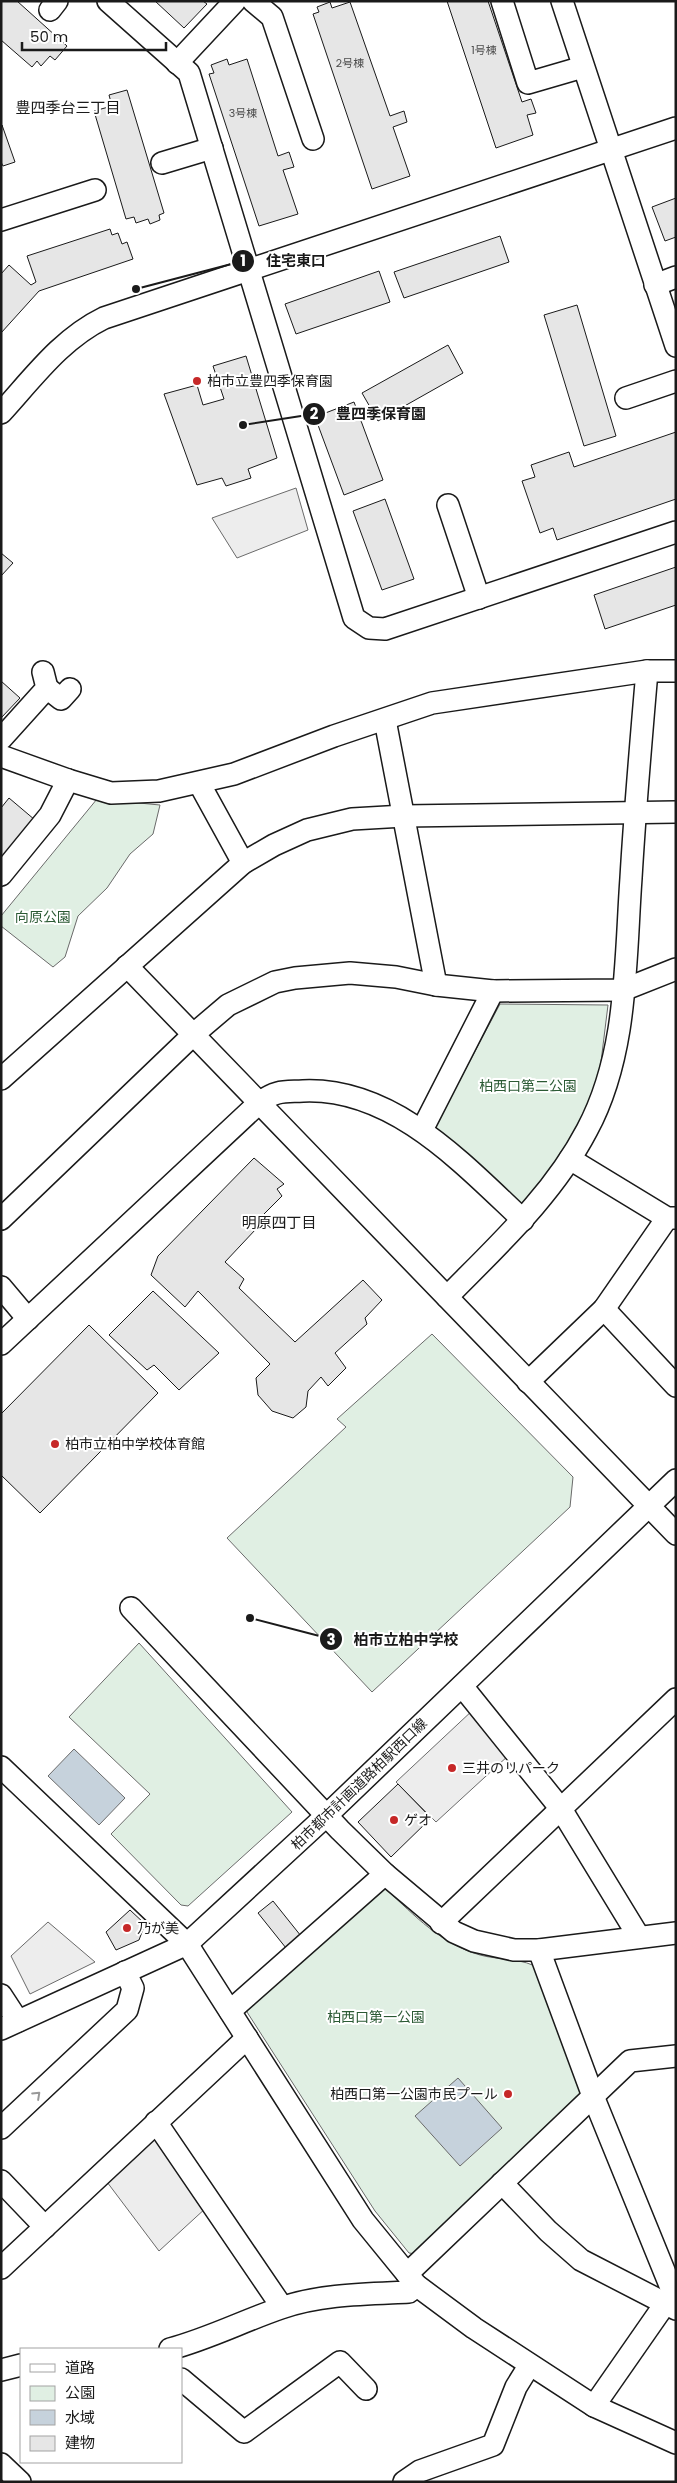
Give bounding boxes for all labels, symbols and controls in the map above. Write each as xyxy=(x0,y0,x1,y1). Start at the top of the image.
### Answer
scale bar xyxy=(22,20,166,52)
text: 50 m xyxy=(30,26,68,47)
house number: 1号棟 xyxy=(471,42,497,58)
house number: 2号棟 xyxy=(336,55,364,71)
district label: 豊四季台三丁目 xyxy=(15,97,121,118)
house number: 3号棟 xyxy=(229,105,257,121)
callout: 住宅東口 xyxy=(231,246,336,276)
text: 1 xyxy=(240,250,246,271)
text: 住宅東口 xyxy=(266,250,326,271)
place label: 柏市立豊四季保育園 xyxy=(207,371,333,391)
marker: 柏市立豊四季保育園 xyxy=(191,375,203,387)
callout: 豊四季保育園 xyxy=(301,399,436,429)
text: 2 xyxy=(310,403,319,424)
text: 豊四季保育園 xyxy=(336,403,426,424)
park label: 向原公園 xyxy=(15,907,71,927)
park label: 柏西口第二公園 xyxy=(479,1076,577,1096)
district label: 明原四丁目 xyxy=(241,1212,317,1233)
place label: 柏市立柏中学校体育館 xyxy=(65,1434,205,1454)
marker: 柏市立柏中学校体育館 xyxy=(49,1438,61,1450)
callout: 柏市立柏中学校 xyxy=(319,1624,469,1654)
text: 3 xyxy=(326,1629,336,1650)
text: 柏市立柏中学校 xyxy=(353,1629,459,1650)
street label: 柏市都市計画道路柏駅西口線 xyxy=(287,1714,431,1854)
place label: 三井のリパーク xyxy=(462,1758,560,1778)
marker: 三井のリパーク xyxy=(446,1762,458,1774)
place label: ゲオ xyxy=(404,1810,432,1830)
marker: ゲオ xyxy=(388,1814,400,1826)
place label: 乃が美 xyxy=(137,1918,179,1938)
marker: 乃が美 xyxy=(121,1922,133,1934)
park label: 柏西口第一公園 xyxy=(327,2007,425,2027)
place label: 柏西口第一公園市民プール xyxy=(330,2084,498,2104)
marker: 柏西口第一公園市民プール xyxy=(502,2088,514,2100)
one-way arrow xyxy=(31,2092,40,2101)
legend xyxy=(20,2348,182,2463)
text: 道路 xyxy=(65,2357,95,2378)
text: 公園 xyxy=(65,2382,95,2403)
text: 水域 xyxy=(65,2407,95,2428)
text: 建物 xyxy=(65,2432,95,2453)

